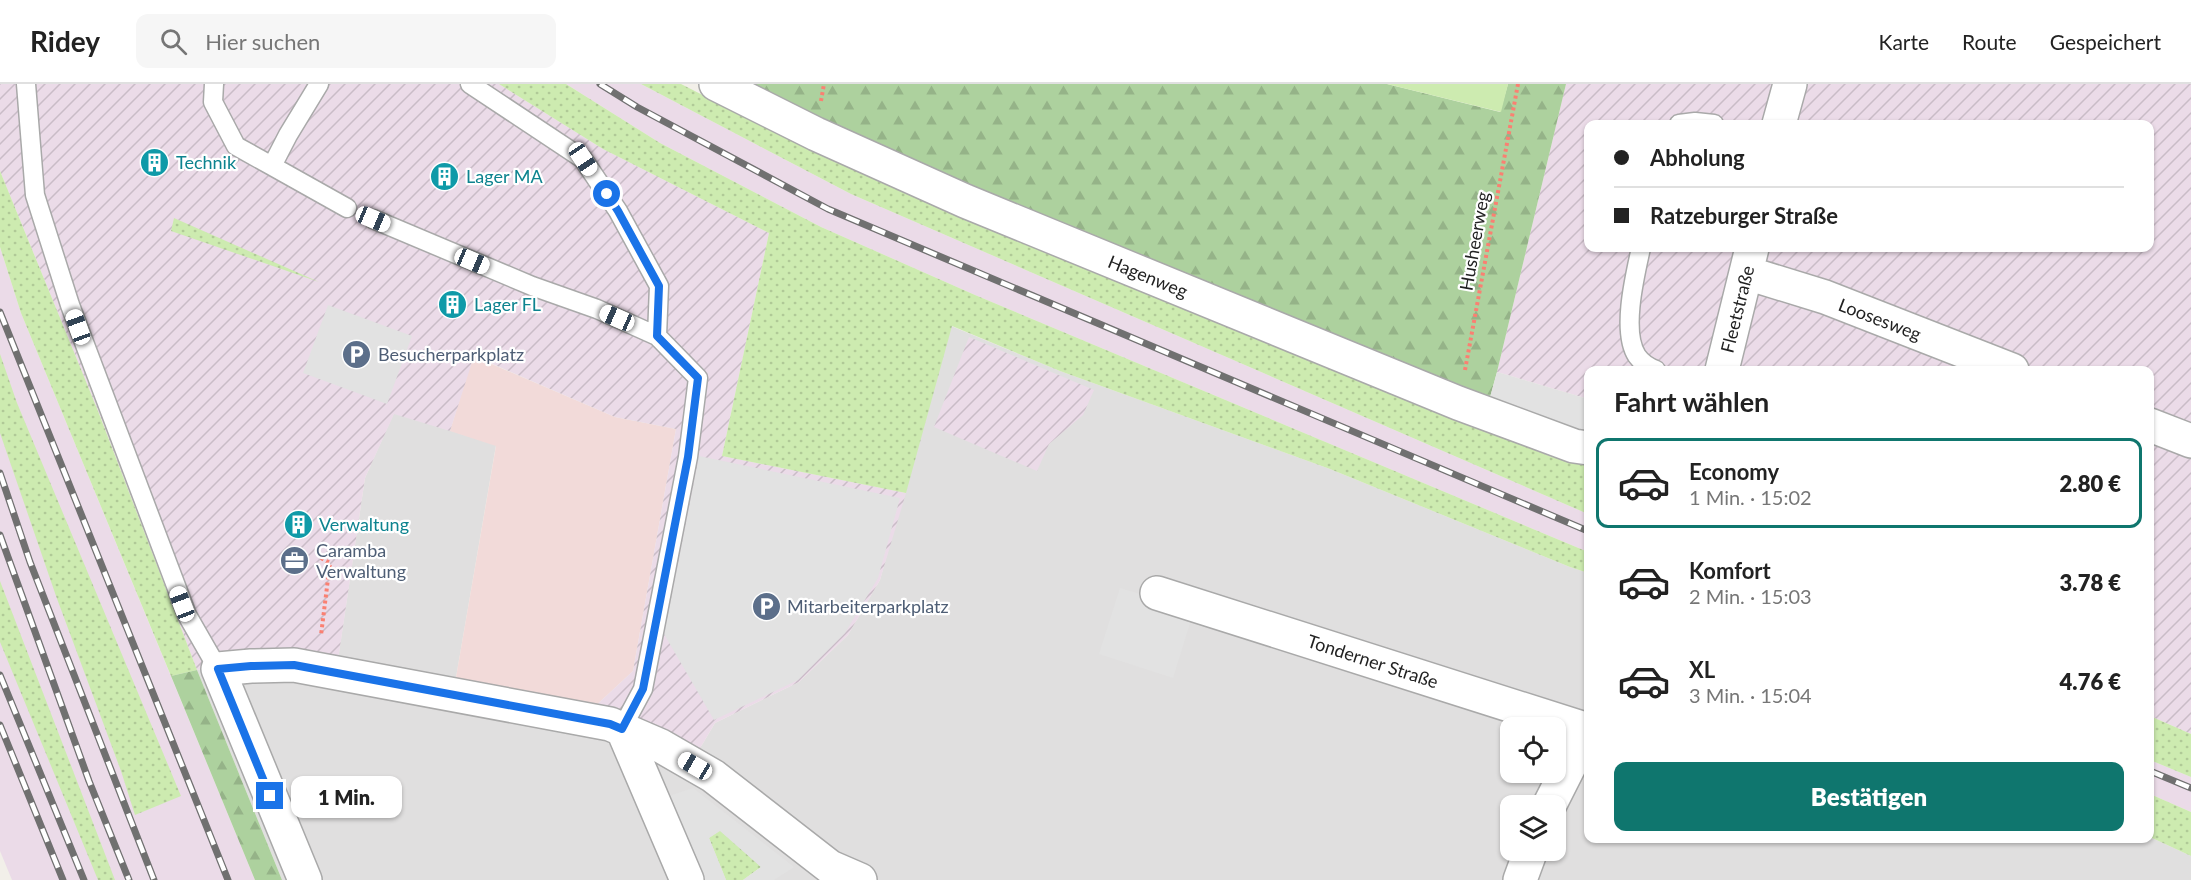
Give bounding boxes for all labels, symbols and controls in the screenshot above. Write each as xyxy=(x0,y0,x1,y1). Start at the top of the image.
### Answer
search box xyxy=(136,14,556,68)
text: Ridey xyxy=(30,24,100,58)
icon: search xyxy=(157,25,190,58)
text: Hier suchen xyxy=(205,28,320,55)
text: Karte xyxy=(1879,29,1929,54)
text: Route xyxy=(1962,29,2017,54)
text: Gespeichert xyxy=(2050,29,2161,54)
car xyxy=(565,139,601,179)
text: Abholung xyxy=(1650,144,1745,171)
building icon: Technik xyxy=(139,146,171,178)
place label: Technik xyxy=(176,151,237,173)
building icon: Lager MA xyxy=(429,160,461,192)
place label: Lager MA xyxy=(466,165,543,187)
route start xyxy=(593,180,620,207)
street label: Husheerweg xyxy=(1454,190,1494,292)
text: Ratzeburger Straße xyxy=(1650,202,1838,229)
car xyxy=(353,204,393,234)
car xyxy=(452,246,492,276)
street label: Hagenweg xyxy=(1105,250,1191,302)
street label: Fleetstraße xyxy=(1716,263,1758,355)
building icon: Lager FL xyxy=(437,288,469,320)
place label: Lager FL xyxy=(474,293,541,315)
street label: Loosesweg xyxy=(1835,293,1925,345)
car xyxy=(597,302,637,334)
car xyxy=(63,307,93,347)
parking icon: Besucherparkplatz xyxy=(341,338,373,370)
place label: Besucherparkplatz xyxy=(378,343,524,365)
text: Fahrt wählen xyxy=(1614,385,1769,418)
icon: car xyxy=(1617,456,1671,510)
text: Economy xyxy=(1689,458,1779,485)
text: 2.80 € xyxy=(2060,470,2121,497)
text: 1 Min. · 15:02 xyxy=(1689,485,1812,509)
building icon: Verwaltung xyxy=(282,508,314,540)
place label: Verwaltung xyxy=(319,513,409,535)
place label: Caramba Verwaltung xyxy=(316,539,406,582)
office icon: Caramba Verwaltung xyxy=(279,544,311,576)
icon: car xyxy=(1617,555,1671,609)
text: Komfort xyxy=(1689,557,1771,584)
text: 3.78 € xyxy=(2060,569,2121,596)
car xyxy=(167,584,197,624)
text: 2 Min. · 15:03 xyxy=(1689,584,1812,608)
parking icon: Mitarbeiterparkplatz xyxy=(750,590,782,622)
place label: Mitarbeiterparkplatz xyxy=(787,595,949,617)
street label: Tonderner Straße xyxy=(1305,629,1441,693)
icon: car xyxy=(1617,654,1671,708)
text: XL xyxy=(1689,656,1715,683)
text: 4.76 € xyxy=(2060,668,2121,695)
text: 3 Min. · 15:04 xyxy=(1689,683,1812,707)
map controls xyxy=(1500,717,1566,861)
button: locate xyxy=(1500,717,1566,783)
car xyxy=(675,749,715,783)
button: Bestätigen xyxy=(1614,762,2124,831)
callout: 1 Min. xyxy=(291,775,402,817)
route end xyxy=(256,782,283,809)
text: 1 Min. xyxy=(318,785,375,809)
button: layers xyxy=(1500,795,1566,861)

